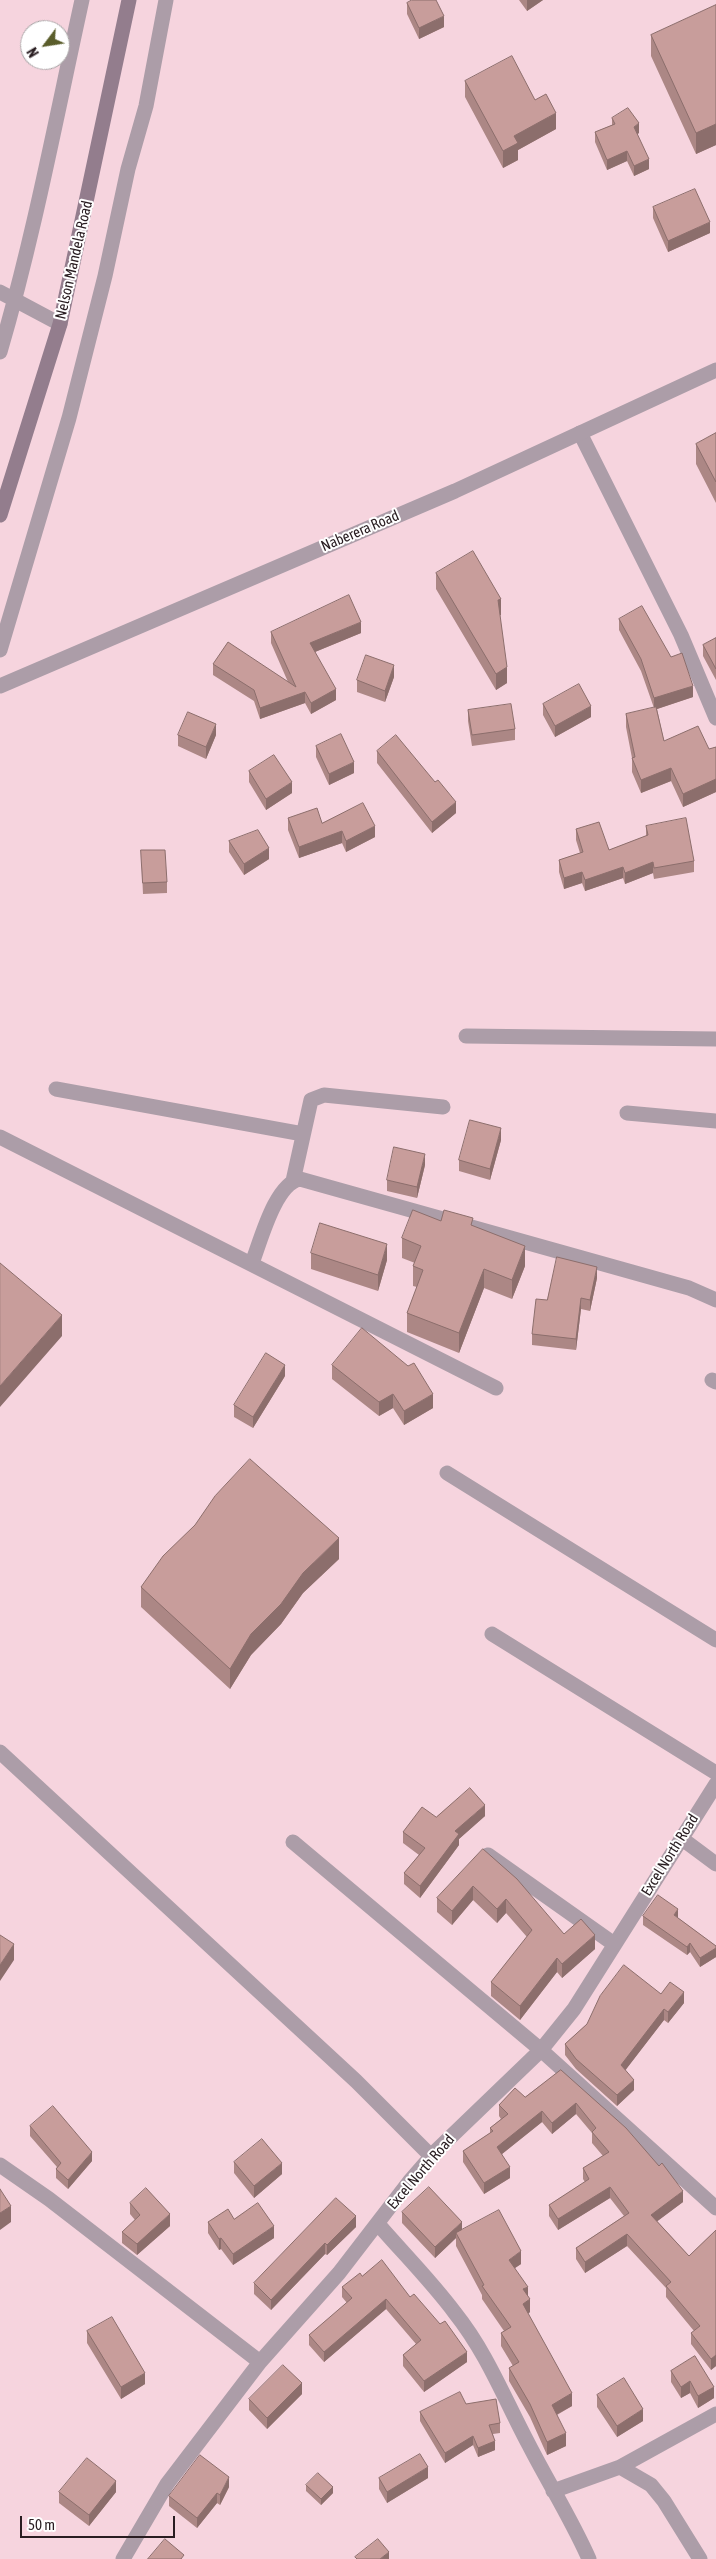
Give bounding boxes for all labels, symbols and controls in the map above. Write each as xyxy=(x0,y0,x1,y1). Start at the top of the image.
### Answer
north arrow xyxy=(20,20,70,70)
text: N xyxy=(24,45,42,60)
street label: Nelson Mandela Road xyxy=(52,199,96,321)
street label: Naberera Road xyxy=(318,507,402,555)
street label: Excel North Road xyxy=(638,1811,702,1899)
street label: Excel North Road xyxy=(384,2131,458,2213)
scale bar xyxy=(22,2506,178,2538)
text: 50 m xyxy=(28,2516,55,2533)

